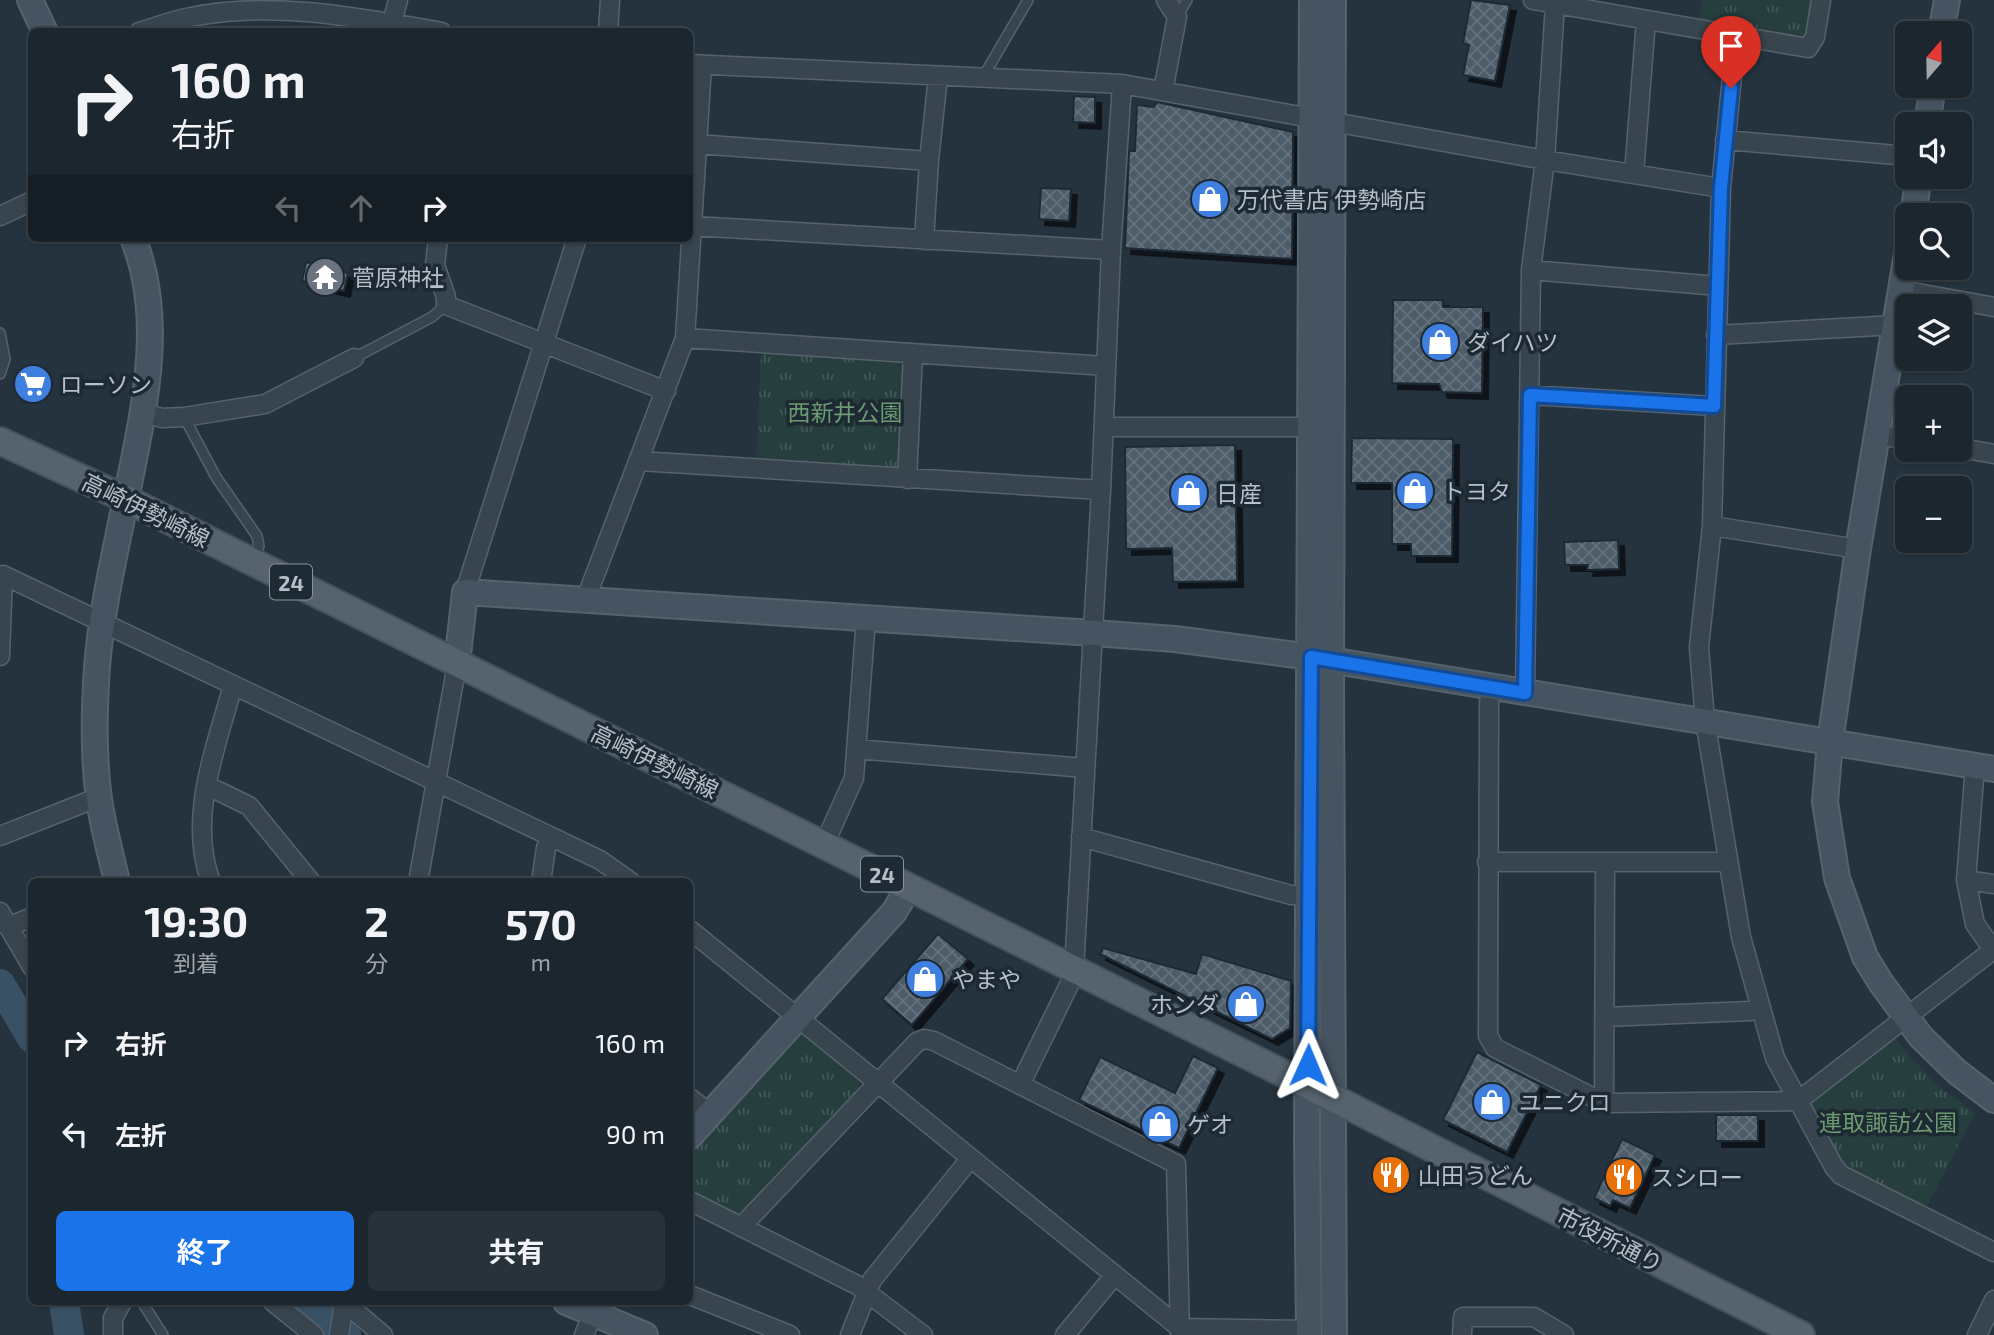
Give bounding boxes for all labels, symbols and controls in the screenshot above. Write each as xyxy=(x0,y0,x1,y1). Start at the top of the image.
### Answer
pin xyxy=(1701,16,1761,88)
north arrow xyxy=(1895,21,1972,98)
map controls xyxy=(1895,21,1972,553)
icon: arrive xyxy=(1712,27,1750,65)
text: 160 m xyxy=(171,49,306,108)
icon: right xyxy=(56,56,147,147)
button: sound xyxy=(1895,112,1972,189)
text: 右折 xyxy=(171,114,235,152)
shop icon: 万代書店 伊勢崎店 xyxy=(1189,178,1231,220)
place label: 万代書店 伊勢崎店 xyxy=(1237,185,1426,213)
icon: left xyxy=(269,189,307,227)
icon: ahead xyxy=(342,189,380,227)
icon: right xyxy=(415,189,453,227)
button: search xyxy=(1895,203,1972,280)
temple icon: 菅原神社 xyxy=(304,256,346,298)
place label: 菅原神社 xyxy=(352,263,444,291)
button: layers xyxy=(1895,294,1972,371)
shop icon: ダイハツ xyxy=(1419,321,1461,363)
place label: ダイハツ xyxy=(1467,328,1559,356)
supermarket icon: ローソン xyxy=(12,363,54,405)
place label: ローソン xyxy=(60,370,152,398)
button: + xyxy=(1895,385,1972,462)
park label: 西新井公園 xyxy=(788,398,903,426)
street label: 高崎伊勢崎線 xyxy=(78,467,214,553)
shop icon: トヨタ xyxy=(1394,470,1436,512)
shop icon: 日産 xyxy=(1168,472,1210,514)
button: − xyxy=(1895,476,1972,553)
place label: トヨタ xyxy=(1442,477,1511,505)
place label: 日産 xyxy=(1216,479,1262,507)
road number: 24 xyxy=(270,564,312,600)
street label: 高崎伊勢崎線 xyxy=(587,718,723,804)
road number: 24 xyxy=(861,856,903,892)
text: 19:30 xyxy=(144,895,248,945)
text: 2 xyxy=(364,895,389,945)
text: 570 xyxy=(505,898,577,948)
text: m xyxy=(531,948,551,976)
text: 到着 xyxy=(173,949,219,977)
text: 分 xyxy=(365,949,388,977)
shop icon: やまや xyxy=(904,958,946,1000)
place label: やまや xyxy=(952,965,1021,993)
shop icon: ホンダ xyxy=(1225,983,1267,1025)
place label: ホンダ xyxy=(1150,990,1219,1018)
icon: right xyxy=(56,1024,94,1062)
text: 160 m xyxy=(596,1027,665,1058)
text: 右折 xyxy=(115,1028,167,1059)
position arrow xyxy=(1271,1028,1345,1102)
shop icon: ユニクロ xyxy=(1471,1081,1513,1123)
place label: ユニクロ xyxy=(1519,1088,1611,1116)
shop icon: ゲオ xyxy=(1139,1103,1181,1145)
park label: 連取諏訪公園 xyxy=(1819,1108,1957,1136)
place label: ゲオ xyxy=(1187,1110,1233,1138)
icon: left xyxy=(56,1115,94,1153)
text: 90 m xyxy=(606,1118,665,1149)
text: 左折 xyxy=(115,1119,167,1150)
restaurant icon: 山田うどん xyxy=(1370,1154,1412,1196)
restaurant icon: スシロー xyxy=(1603,1156,1645,1198)
place label: 山田うどん xyxy=(1418,1161,1533,1189)
place label: スシロー xyxy=(1651,1163,1743,1191)
street label: 市役所通り xyxy=(1552,1200,1668,1278)
button: 終了 xyxy=(56,1211,354,1291)
button: 共有 xyxy=(368,1211,665,1291)

